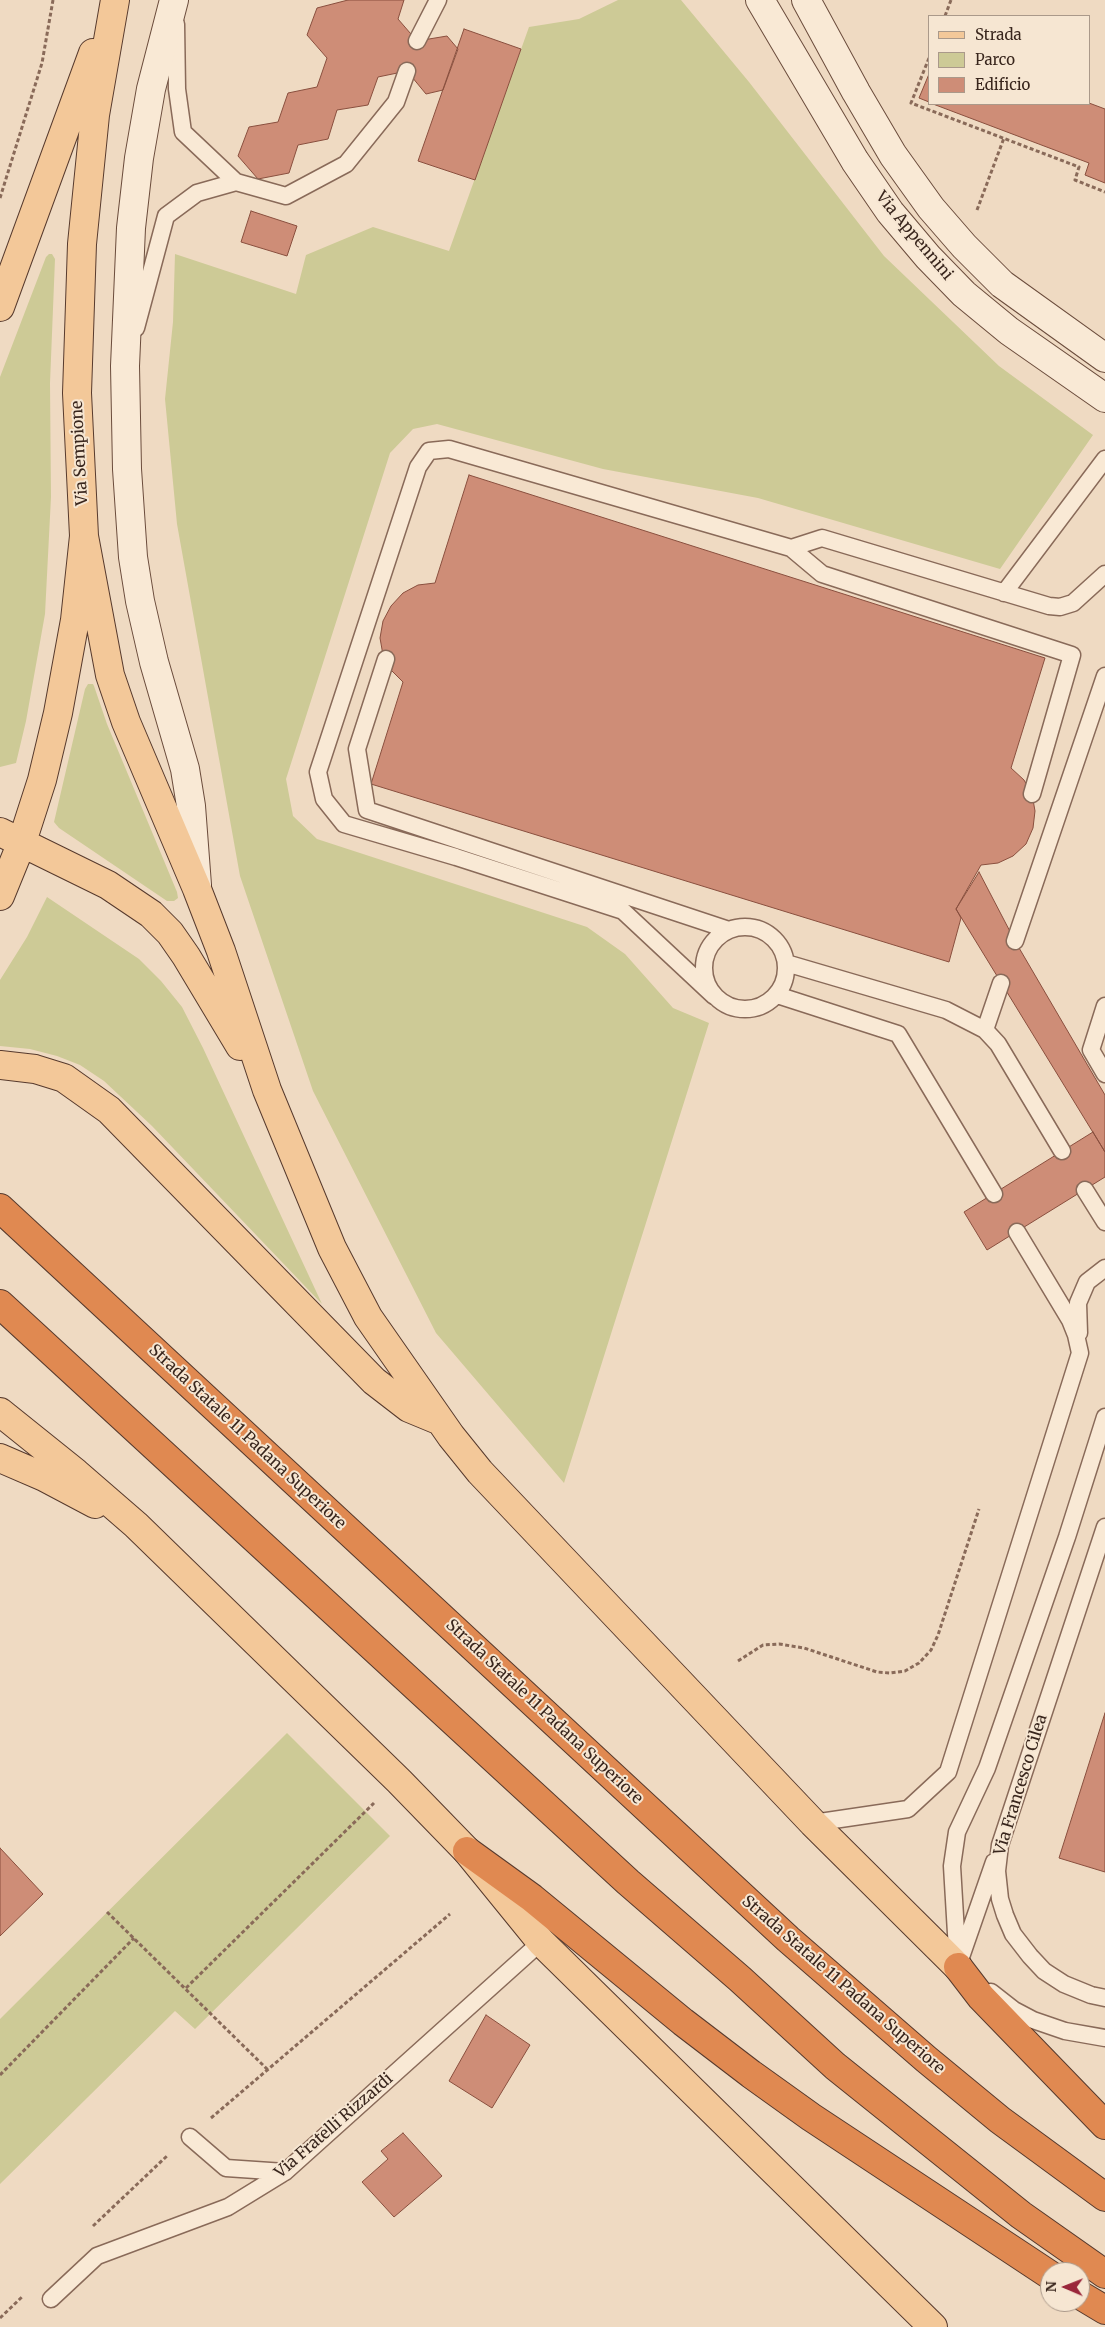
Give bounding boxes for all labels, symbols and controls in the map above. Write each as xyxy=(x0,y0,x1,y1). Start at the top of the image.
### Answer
legend xyxy=(928,15,1090,105)
text: Strada xyxy=(975,25,1022,44)
text: Parco xyxy=(975,50,1015,69)
text: Edificio xyxy=(975,75,1030,94)
street label: Via Appennini xyxy=(871,188,957,284)
street label: Via Sempione xyxy=(68,400,92,506)
street label: Strada Statale 11 Padana Superiore xyxy=(145,1341,349,1533)
street label: Strada Statale 11 Padana Superiore xyxy=(442,1616,646,1808)
street label: Via Francesco Cilea xyxy=(990,1712,1052,1858)
street label: Strada Statale 11 Padana Superiore xyxy=(738,1892,948,2078)
street label: Via Fratelli Rizzardi xyxy=(271,2069,397,2183)
north arrow xyxy=(1040,2262,1090,2312)
text: N xyxy=(1042,2281,1060,2292)

